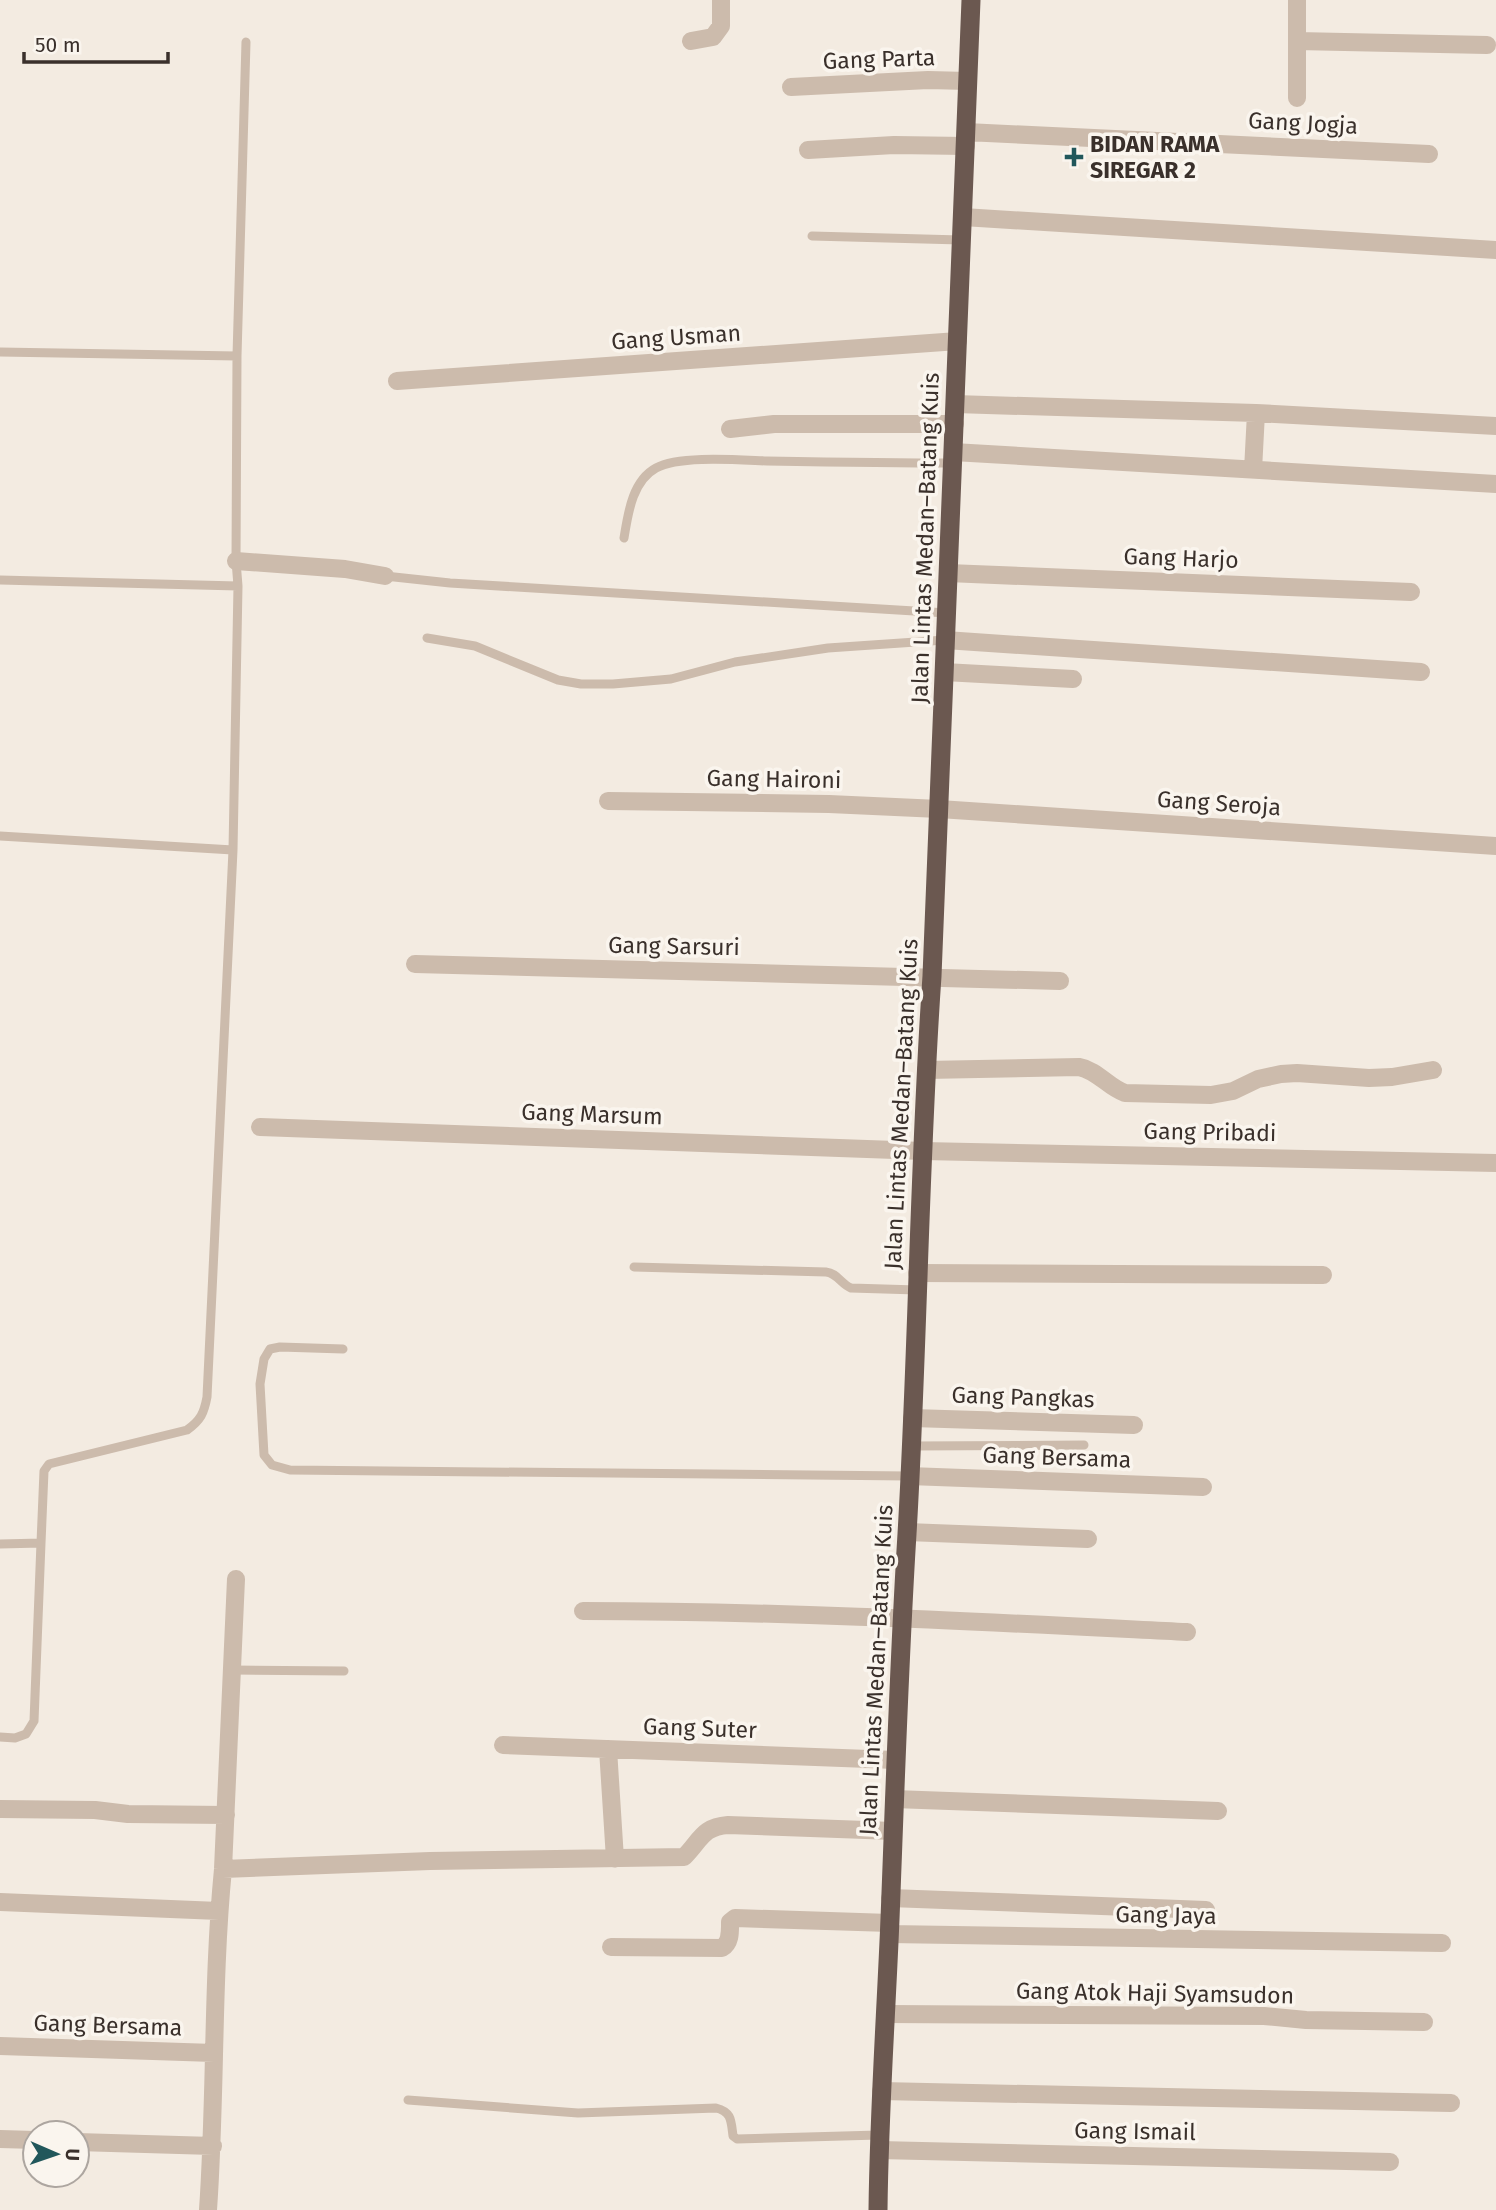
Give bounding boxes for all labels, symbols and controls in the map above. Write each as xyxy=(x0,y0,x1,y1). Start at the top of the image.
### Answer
scale bar xyxy=(24,21,168,65)
text: 50 m xyxy=(35,32,81,58)
street label: Gang Parta xyxy=(822,43,936,75)
street label: Gang Jogja xyxy=(1247,106,1359,140)
place label: BIDAN RAMA SIREGAR 2 xyxy=(1090,130,1220,184)
marker: BIDAN RAMA SIREGAR 2 xyxy=(1064,147,1084,167)
street label: Gang Usman xyxy=(610,318,742,356)
street label: Jalan Lintas Medan–Batang Kuis xyxy=(905,372,945,704)
street label: Gang Harjo xyxy=(1123,542,1239,574)
street label: Gang Haironi xyxy=(706,764,842,794)
street label: Gang Seroja xyxy=(1156,785,1282,821)
street label: Gang Sarsuri xyxy=(608,931,740,961)
street label: Jalan Lintas Medan–Batang Kuis xyxy=(878,938,924,1270)
street label: Gang Marsum xyxy=(521,1098,663,1130)
street label: Gang Pribadi xyxy=(1143,1117,1277,1147)
street label: Gang Pangkas xyxy=(951,1381,1095,1413)
street label: Gang Bersama xyxy=(982,1440,1132,1474)
street label: Jalan Lintas Medan–Batang Kuis xyxy=(853,1504,899,1836)
street label: Gang Suter xyxy=(643,1712,757,1744)
street label: Gang Jaya xyxy=(1115,1900,1217,1930)
street label: Gang Atok Haji Syamsudon xyxy=(1016,1977,1294,2009)
street label: Gang Bersama xyxy=(33,2008,183,2042)
street label: Gang Ismail xyxy=(1074,2116,1196,2146)
north arrow xyxy=(21,2119,91,2189)
text: U xyxy=(61,2148,84,2161)

